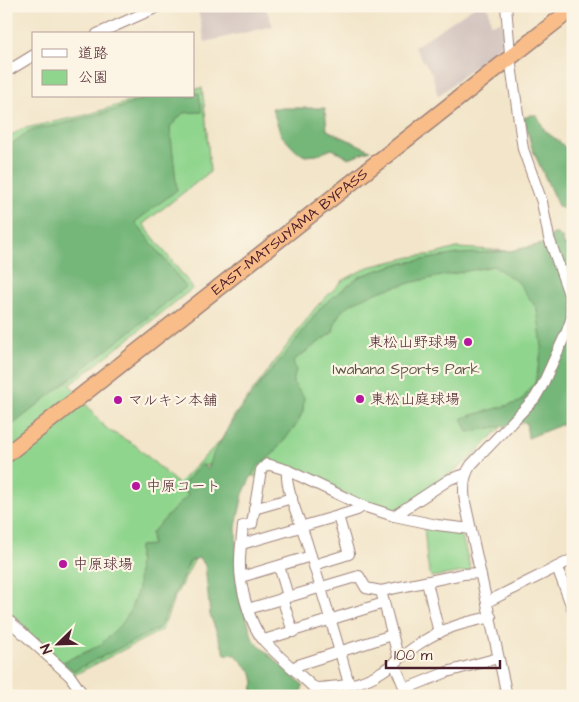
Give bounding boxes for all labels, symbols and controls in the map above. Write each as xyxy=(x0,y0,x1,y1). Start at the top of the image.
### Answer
legend xyxy=(32,32,195,98)
text: 道路 xyxy=(78,43,108,64)
text: 公園 xyxy=(78,67,108,88)
street label: EAST-MATSUYAMA BYPASS xyxy=(207,163,373,300)
place label: 東松山野球場 xyxy=(368,332,458,353)
marker: 東松山野球場 xyxy=(462,336,474,348)
park label: Iwahana Sports Park xyxy=(332,359,480,380)
place label: 東松山庭球場 xyxy=(370,389,460,410)
place label: マルキン本舗 xyxy=(128,390,218,411)
marker: 東松山庭球場 xyxy=(354,393,366,405)
marker: マルキン本舗 xyxy=(112,394,124,406)
place label: 中原コート xyxy=(146,476,221,497)
marker: 中原コート xyxy=(130,480,142,492)
place label: 中原球場 xyxy=(73,554,133,575)
marker: 中原球場 xyxy=(57,558,69,570)
north arrow xyxy=(32,620,82,670)
scale bar xyxy=(386,637,500,669)
text: N xyxy=(36,641,58,657)
text: 100 m xyxy=(394,645,433,666)

